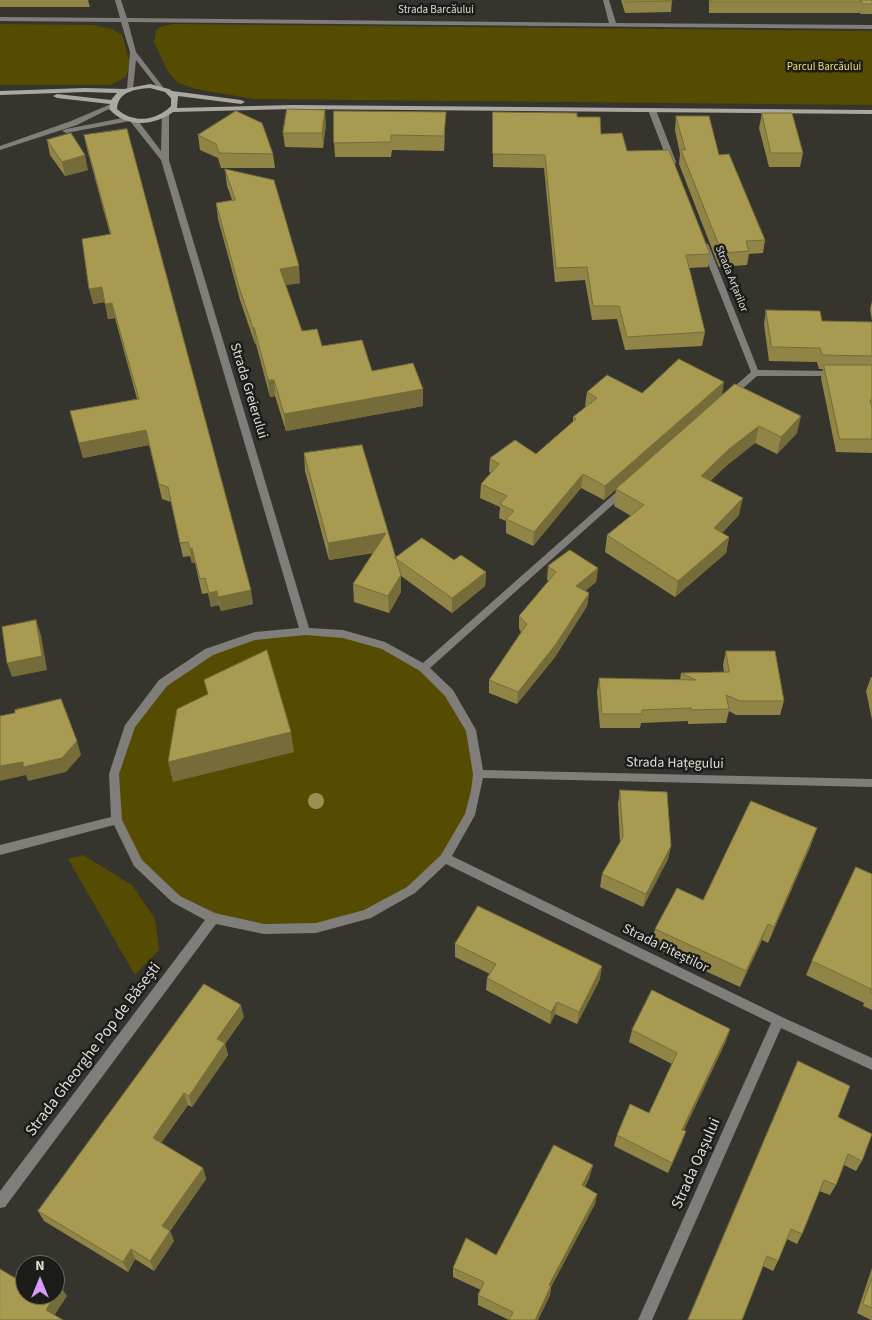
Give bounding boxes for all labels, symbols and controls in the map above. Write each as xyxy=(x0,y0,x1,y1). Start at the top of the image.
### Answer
street label: Strada Barcăului xyxy=(398,4,474,18)
park label: Parcul Barcăului xyxy=(787,61,861,75)
street label: Strada Arțarilor xyxy=(712,244,750,314)
street label: Strada Greierului xyxy=(226,341,270,441)
street label: Strada Hațegului xyxy=(626,755,724,773)
street label: Strada Piteștilor xyxy=(619,921,711,977)
street label: Strada Gheorghe Pop de Băsești xyxy=(22,959,166,1141)
street label: Strada Oașului xyxy=(668,1115,726,1213)
north arrow xyxy=(15,1255,65,1305)
text: N xyxy=(35,1256,45,1276)

